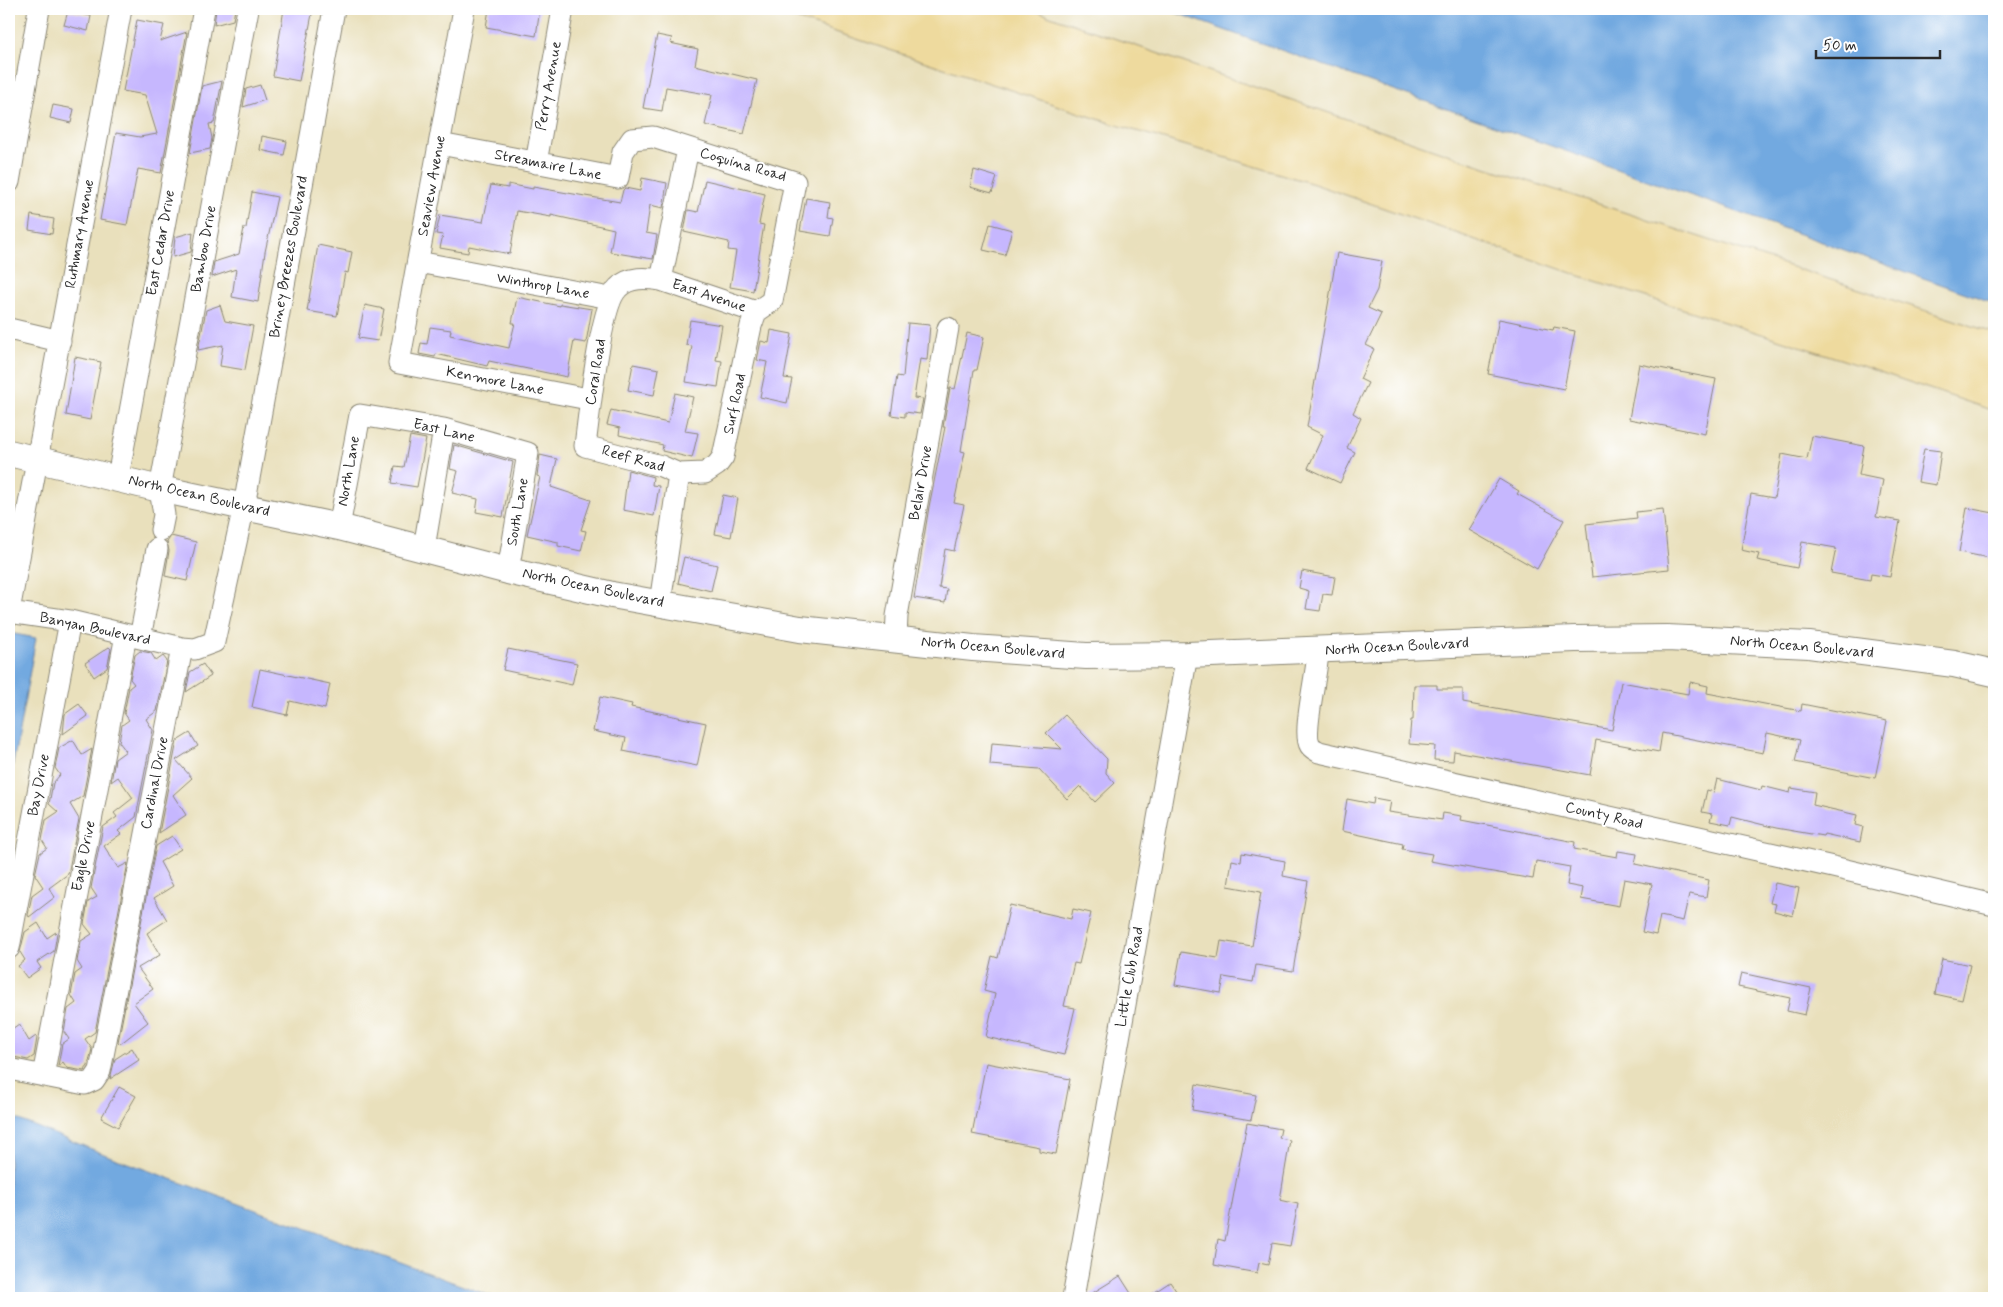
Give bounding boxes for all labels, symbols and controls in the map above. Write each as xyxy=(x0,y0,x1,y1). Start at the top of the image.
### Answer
scale bar xyxy=(1816,28,1939,60)
text: 50 m xyxy=(1823,36,1857,56)
street label: Perry Avenue xyxy=(531,40,567,132)
street label: Seaview Avenue xyxy=(413,134,451,238)
street label: Coquina Road xyxy=(697,143,789,187)
street label: Streamaire Lane xyxy=(493,145,603,185)
street label: Briney Breezes Boulevard xyxy=(265,174,313,340)
street label: Ruthmary Avenue xyxy=(61,178,99,290)
street label: East Cedar Drive xyxy=(142,188,180,298)
street label: Bamboo Drive xyxy=(186,204,222,294)
street label: Winthrop Lane xyxy=(495,268,591,304)
street label: East Avenue xyxy=(669,275,749,317)
street label: Coral Road xyxy=(581,337,611,407)
street label: Kenmore Lane xyxy=(444,362,546,400)
street label: Surf Road xyxy=(719,372,751,436)
street label: East Lane xyxy=(411,414,477,448)
street label: North Lane xyxy=(333,434,365,508)
street label: Reef Road xyxy=(599,441,667,478)
street label: Belair Drive xyxy=(905,444,937,522)
street label: North Ocean Boulevard xyxy=(127,470,272,522)
street label: South Lane xyxy=(502,476,534,548)
street label: North Ocean Boulevard xyxy=(520,563,666,613)
street label: Banyan Boulevard xyxy=(38,607,152,651)
street label: North Ocean Boulevard xyxy=(1729,631,1875,663)
street label: North Ocean Boulevard xyxy=(920,632,1066,664)
street label: North Ocean Boulevard xyxy=(1324,633,1470,661)
street label: Cardinal Drive xyxy=(136,735,174,831)
street label: Bay Drive xyxy=(23,752,55,818)
street label: County Road xyxy=(1563,797,1645,835)
street label: Eagle Drive xyxy=(67,819,101,893)
street label: Little Club Road xyxy=(1111,925,1149,1029)

